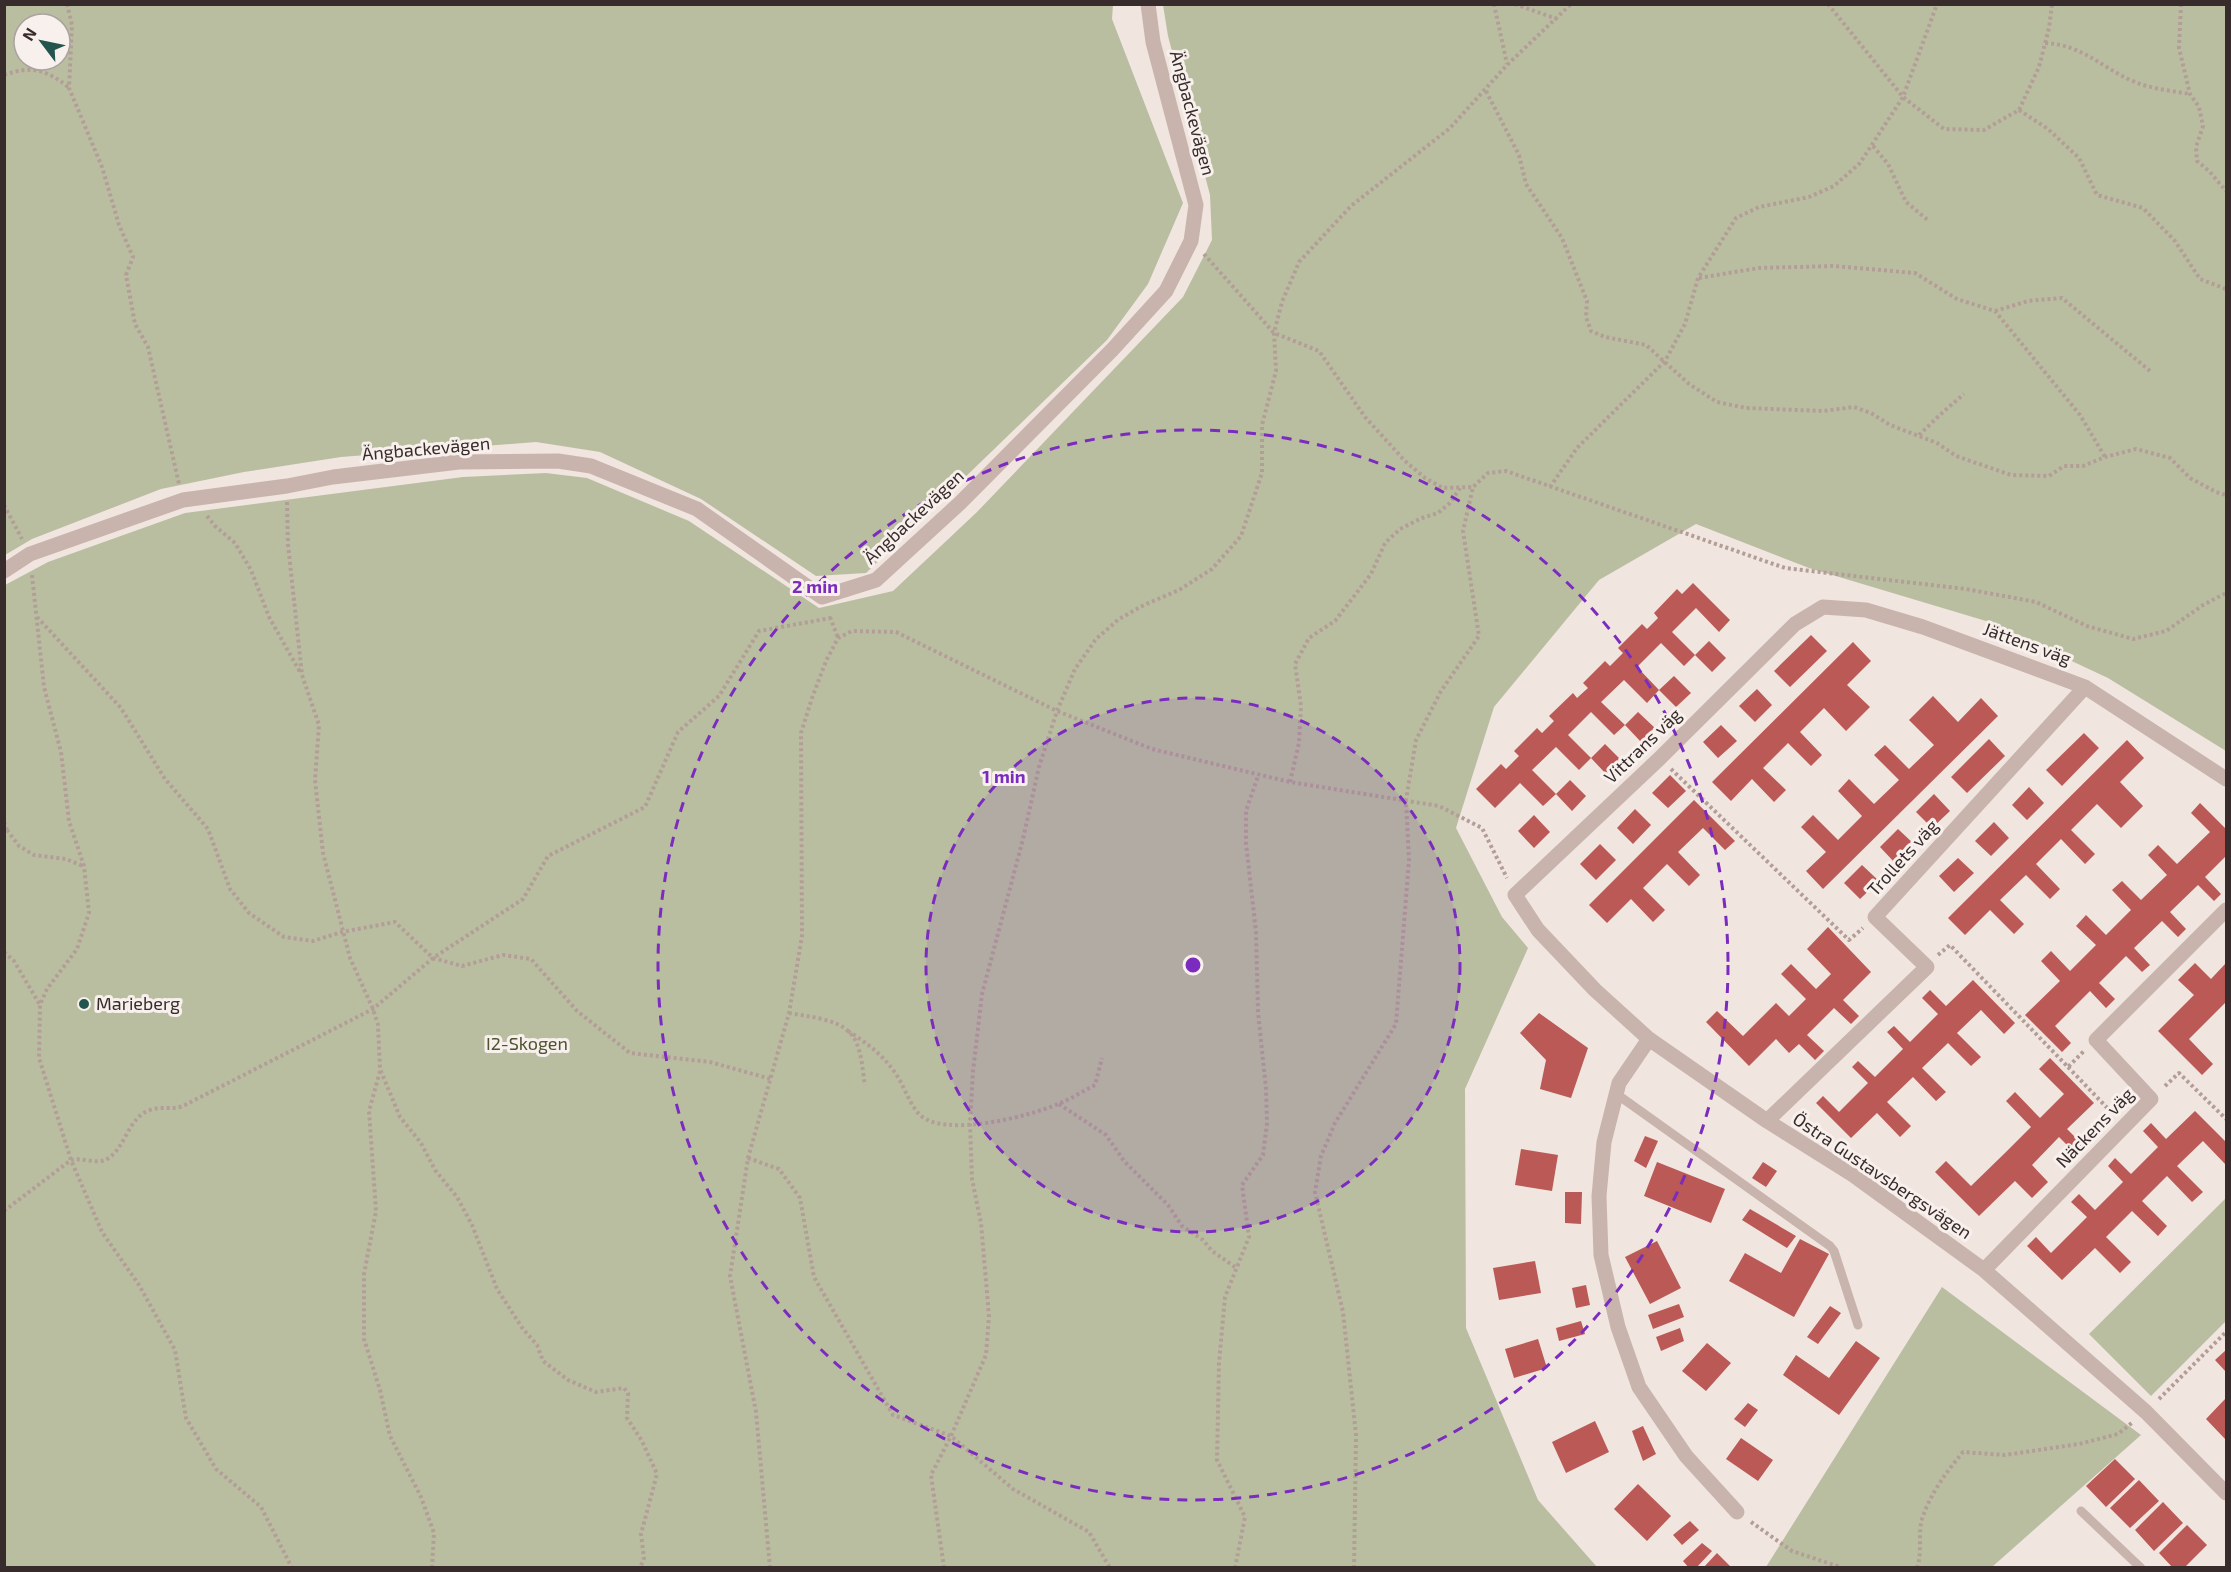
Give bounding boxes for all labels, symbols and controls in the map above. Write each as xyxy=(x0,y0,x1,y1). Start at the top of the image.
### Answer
north arrow xyxy=(12,12,72,72)
text: N xyxy=(18,24,40,44)
street label: Ängbackevägen xyxy=(1166,48,1220,178)
street label: Ängbackevägen xyxy=(361,431,491,465)
street label: Ängbackevägen xyxy=(859,464,968,568)
text: 2 min xyxy=(792,575,838,597)
street label: Jättens väg xyxy=(1980,617,2074,669)
street label: Vittrans väg xyxy=(1599,703,1685,788)
text: 1 min xyxy=(982,765,1026,787)
street label: Trollets väg xyxy=(1862,815,1942,900)
centre of rings xyxy=(1183,955,1203,975)
place label: Marieberg xyxy=(96,992,180,1014)
marker: Marieberg xyxy=(77,997,91,1011)
park label: I2-Skogen xyxy=(486,1032,568,1054)
street label: Näckens väg xyxy=(2051,1083,2138,1172)
street label: Östra Gustavsbergsvägen xyxy=(1789,1107,1976,1243)

